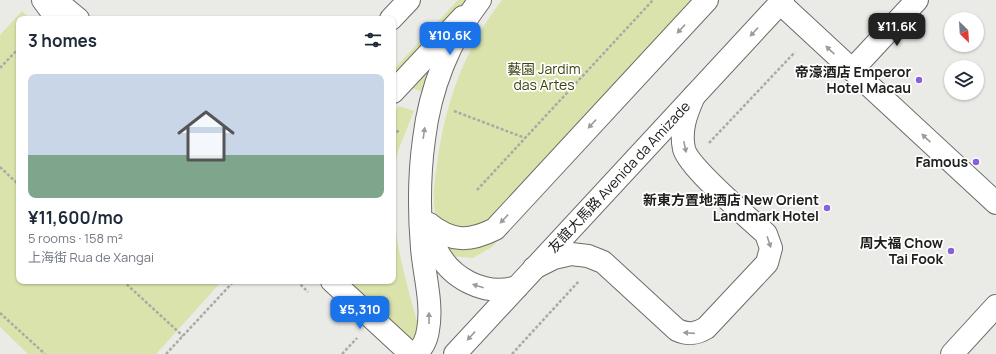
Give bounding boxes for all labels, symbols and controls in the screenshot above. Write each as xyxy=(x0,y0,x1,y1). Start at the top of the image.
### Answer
north arrow xyxy=(944,12,984,52)
map controls xyxy=(944,12,984,100)
pin: ¥11.6K xyxy=(864,13,930,47)
text: ¥11.6K xyxy=(877,17,917,35)
pin: ¥10.6K xyxy=(417,22,483,56)
one-way arrow xyxy=(676,23,685,34)
text: ¥10.6K xyxy=(429,26,471,44)
one-way arrow xyxy=(749,27,758,37)
text: 3 homes xyxy=(28,29,97,52)
icon: filters xyxy=(362,29,384,51)
one-way arrow xyxy=(826,46,835,55)
park label: 藝園 Jardim das Artes xyxy=(507,59,581,94)
button: layers xyxy=(944,60,984,100)
place label: 帝濠酒店 Emperor Hotel Macau xyxy=(795,62,911,97)
marker: 帝濠酒店 Emperor Hotel Macau xyxy=(914,75,924,85)
street label: 友誼大馬路 Avenida da Amizade xyxy=(543,97,694,256)
icon: home xyxy=(170,100,242,172)
one-way arrow xyxy=(588,119,597,129)
one-way arrow xyxy=(422,127,428,139)
one-way arrow xyxy=(921,133,931,143)
one-way arrow xyxy=(682,141,688,153)
place label: Famous xyxy=(915,152,968,171)
marker: Famous xyxy=(971,157,981,167)
place label: 新東方置地酒店 New Orient Landmark Hotel xyxy=(643,190,819,225)
marker: 新東方置地酒店 New Orient Landmark Hotel xyxy=(822,203,832,213)
text: ¥11,600/mo xyxy=(28,206,123,229)
one-way arrow xyxy=(499,214,509,224)
text: 5 rooms · 158 m² xyxy=(28,229,123,247)
place label: 周大福 Chow Tai Fook xyxy=(859,233,943,268)
one-way arrow xyxy=(766,236,772,248)
marker: 周大福 Chow Tai Fook xyxy=(946,246,956,256)
text: 上海街 Rua de Xangai xyxy=(28,248,154,266)
one-way arrow xyxy=(472,283,484,289)
pin: ¥5,310 xyxy=(327,296,393,330)
text: ¥5,310 xyxy=(339,300,381,318)
one-way arrow xyxy=(426,311,432,324)
one-way arrow xyxy=(683,329,695,336)
one-way arrow xyxy=(467,332,476,341)

